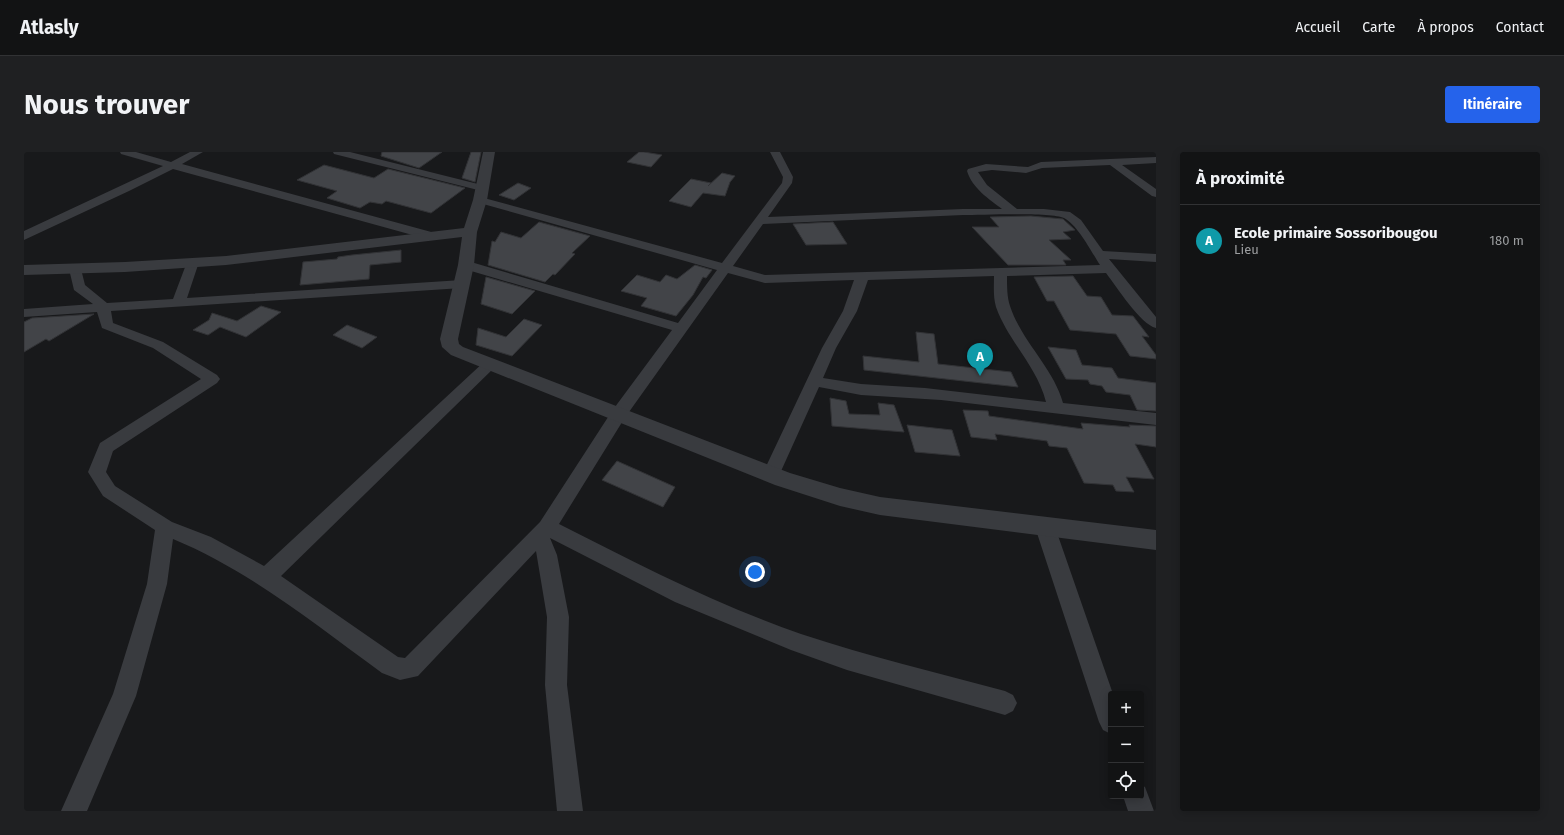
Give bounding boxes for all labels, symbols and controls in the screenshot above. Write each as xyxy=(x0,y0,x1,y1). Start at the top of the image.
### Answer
text: Atlasly xyxy=(20,16,79,39)
text: Accueil xyxy=(1295,19,1340,36)
text: Carte xyxy=(1362,19,1395,36)
text: À propos xyxy=(1417,19,1474,36)
text: Contact xyxy=(1496,19,1544,36)
button: Itinéraire xyxy=(1445,86,1540,123)
text: Nous trouver xyxy=(24,88,189,121)
text: À proximité xyxy=(1196,168,1285,189)
text: Ecole primaire Sossoribougou xyxy=(1234,224,1437,242)
text: A xyxy=(1205,233,1213,248)
text: 180 m xyxy=(1489,233,1524,248)
text: Lieu xyxy=(1234,242,1259,257)
pin: A xyxy=(967,343,993,376)
your location xyxy=(745,562,765,582)
map controls xyxy=(1108,691,1144,799)
button: + xyxy=(1108,691,1144,727)
button: − xyxy=(1108,727,1144,763)
button: locate xyxy=(1108,763,1144,799)

